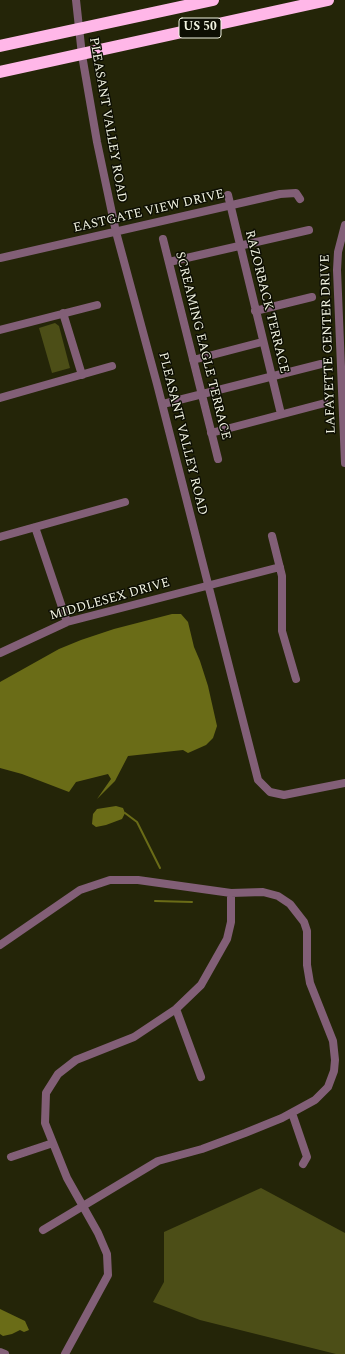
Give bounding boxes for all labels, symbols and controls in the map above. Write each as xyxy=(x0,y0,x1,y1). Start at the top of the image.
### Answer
road number: US 50 xyxy=(179,18,221,38)
street label: PLEASANT VALLEY ROAD xyxy=(85,36,129,204)
street label: EASTGATE VIEW DRIVE xyxy=(72,187,226,237)
street label: RAZORBACK TERRACE xyxy=(241,229,291,375)
street label: SCREAMING EAGLE TERRACE xyxy=(171,250,233,442)
street label: LAFAYETTE CENTER DRIVE xyxy=(318,254,340,434)
street label: PLEASANT VALLEY ROAD xyxy=(154,351,210,517)
street label: MIDDLESEX DRIVE xyxy=(48,575,172,625)

